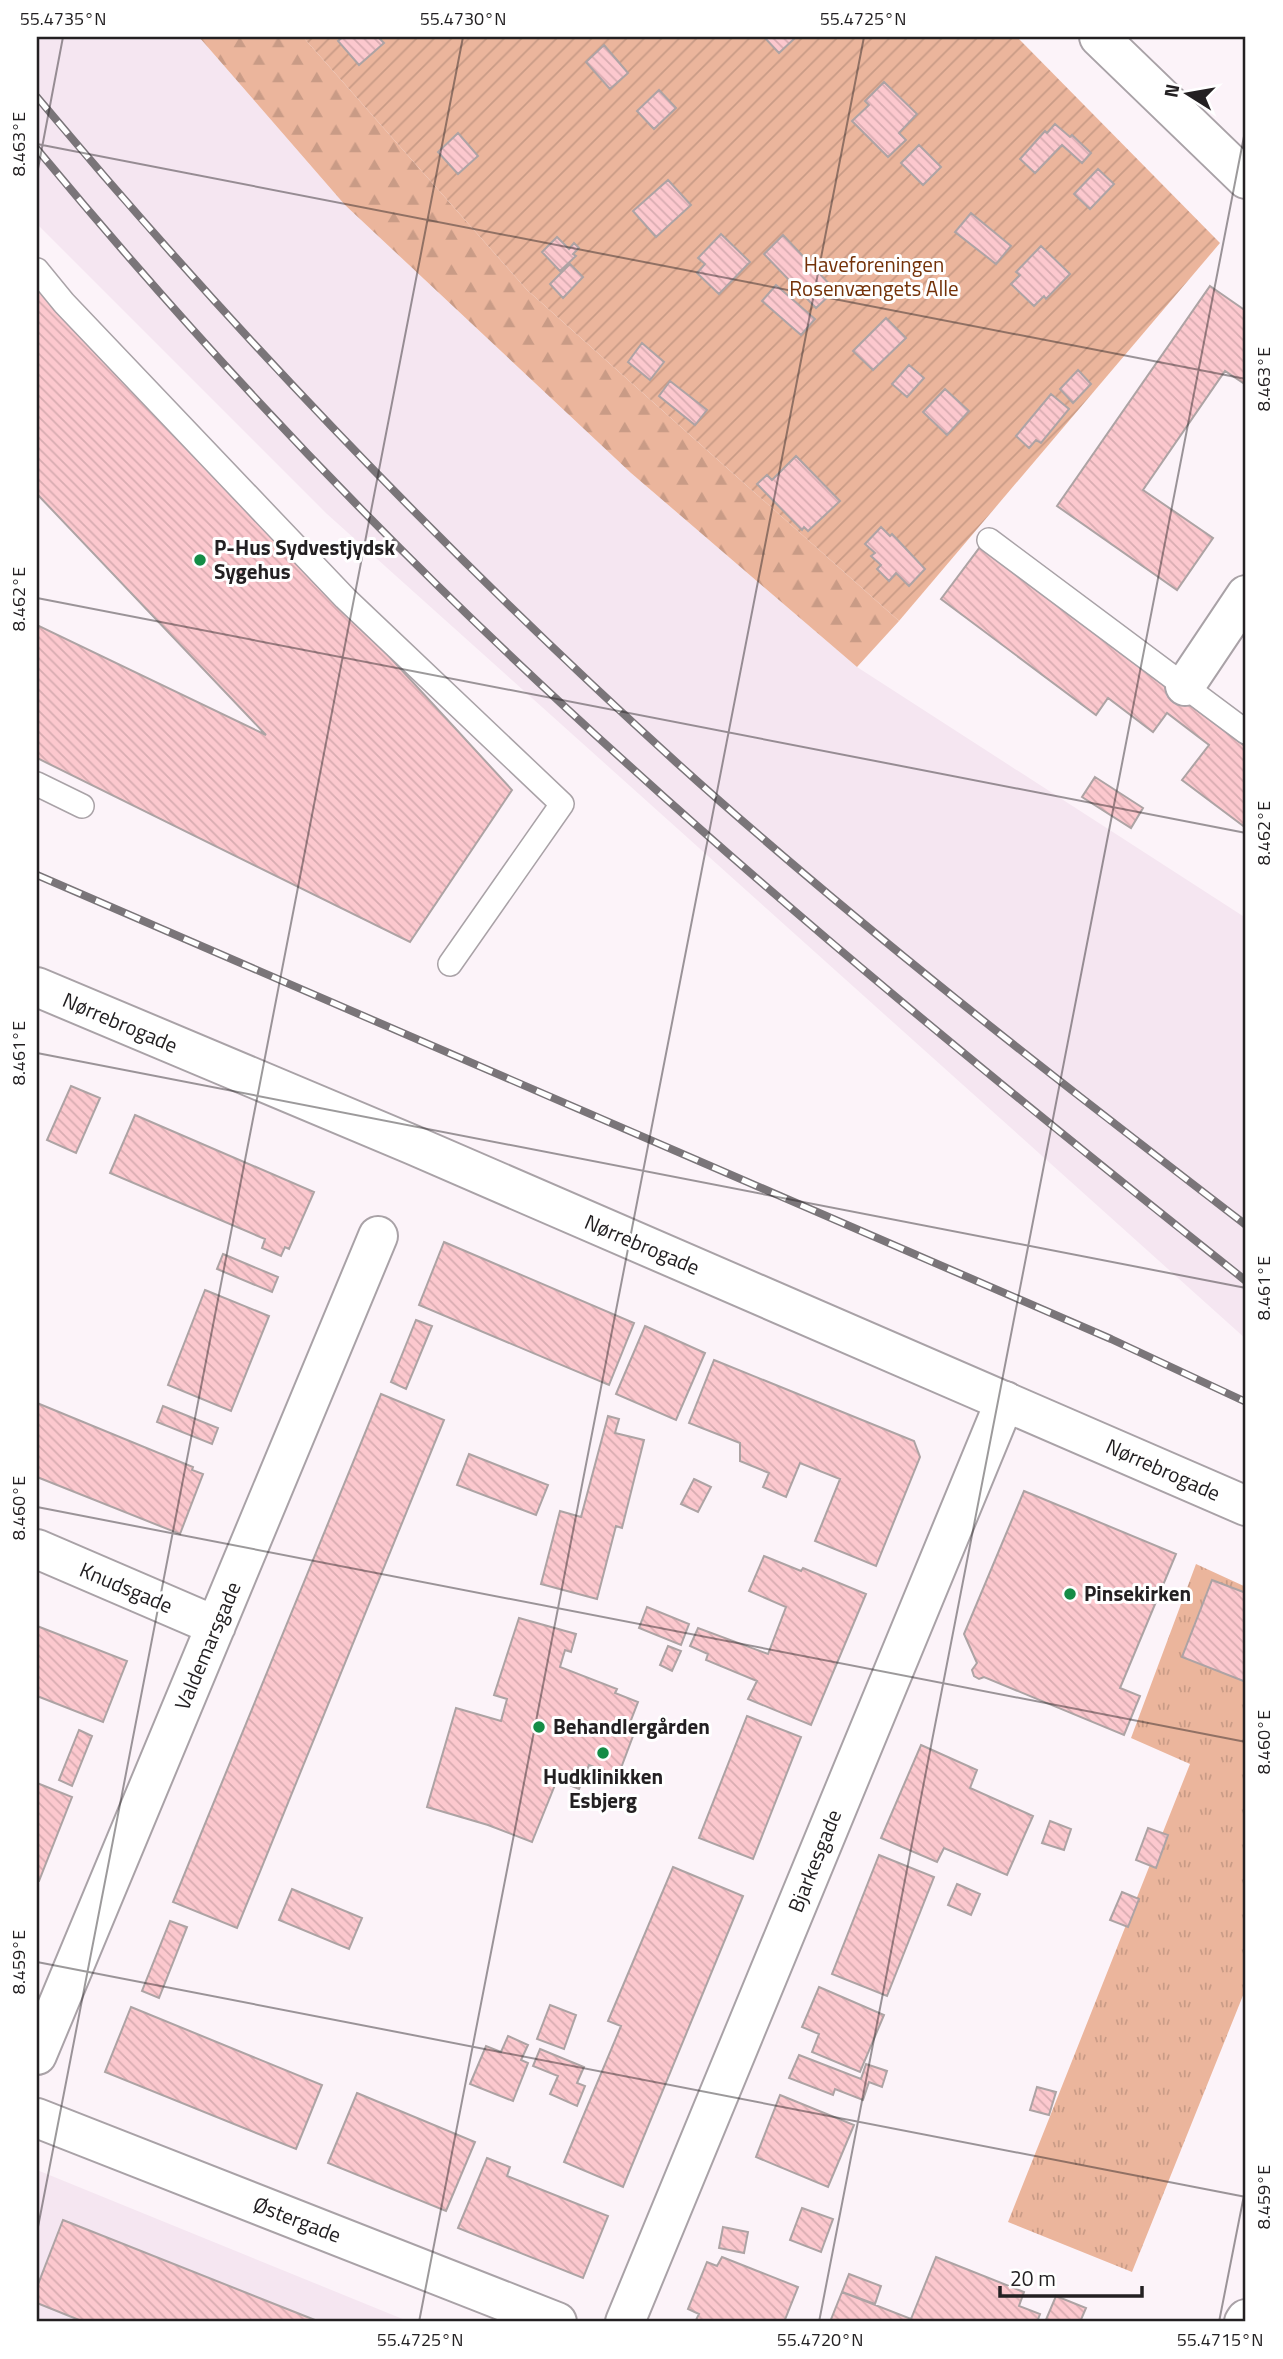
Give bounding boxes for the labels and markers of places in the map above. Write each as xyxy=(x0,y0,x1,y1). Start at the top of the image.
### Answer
place label: P-Hus Sydvestjydsk Sygehus xyxy=(214,531,395,587)
marker: P-Hus Sydvestjydsk Sygehus xyxy=(192,552,208,568)
place label: Pinsekirken xyxy=(1084,1577,1191,1609)
marker: Pinsekirken xyxy=(1062,1586,1078,1602)
place label: Behandlergården xyxy=(553,1710,710,1742)
marker: Behandlergården xyxy=(531,1719,547,1735)
marker: Hudklinikken Esbjerg xyxy=(595,1745,611,1761)
place label: Hudklinikken Esbjerg xyxy=(543,1760,663,1816)

